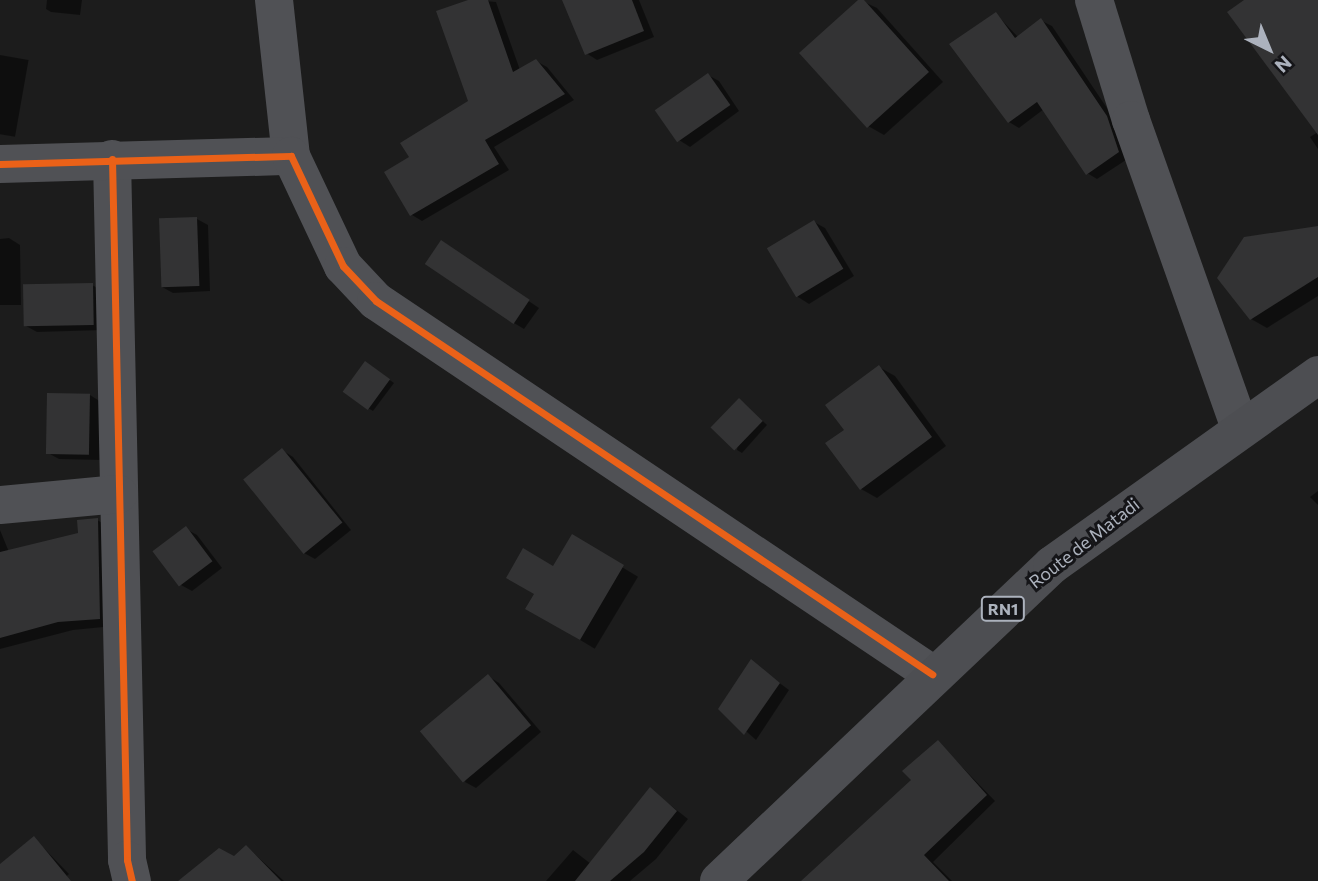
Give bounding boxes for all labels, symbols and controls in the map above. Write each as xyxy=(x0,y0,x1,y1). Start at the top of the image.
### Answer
north arrow xyxy=(1234,14,1304,84)
text: N xyxy=(1271,51,1297,78)
street label: Route de Matadi xyxy=(1025,493,1143,593)
road number: RN1 xyxy=(980,596,1026,622)

